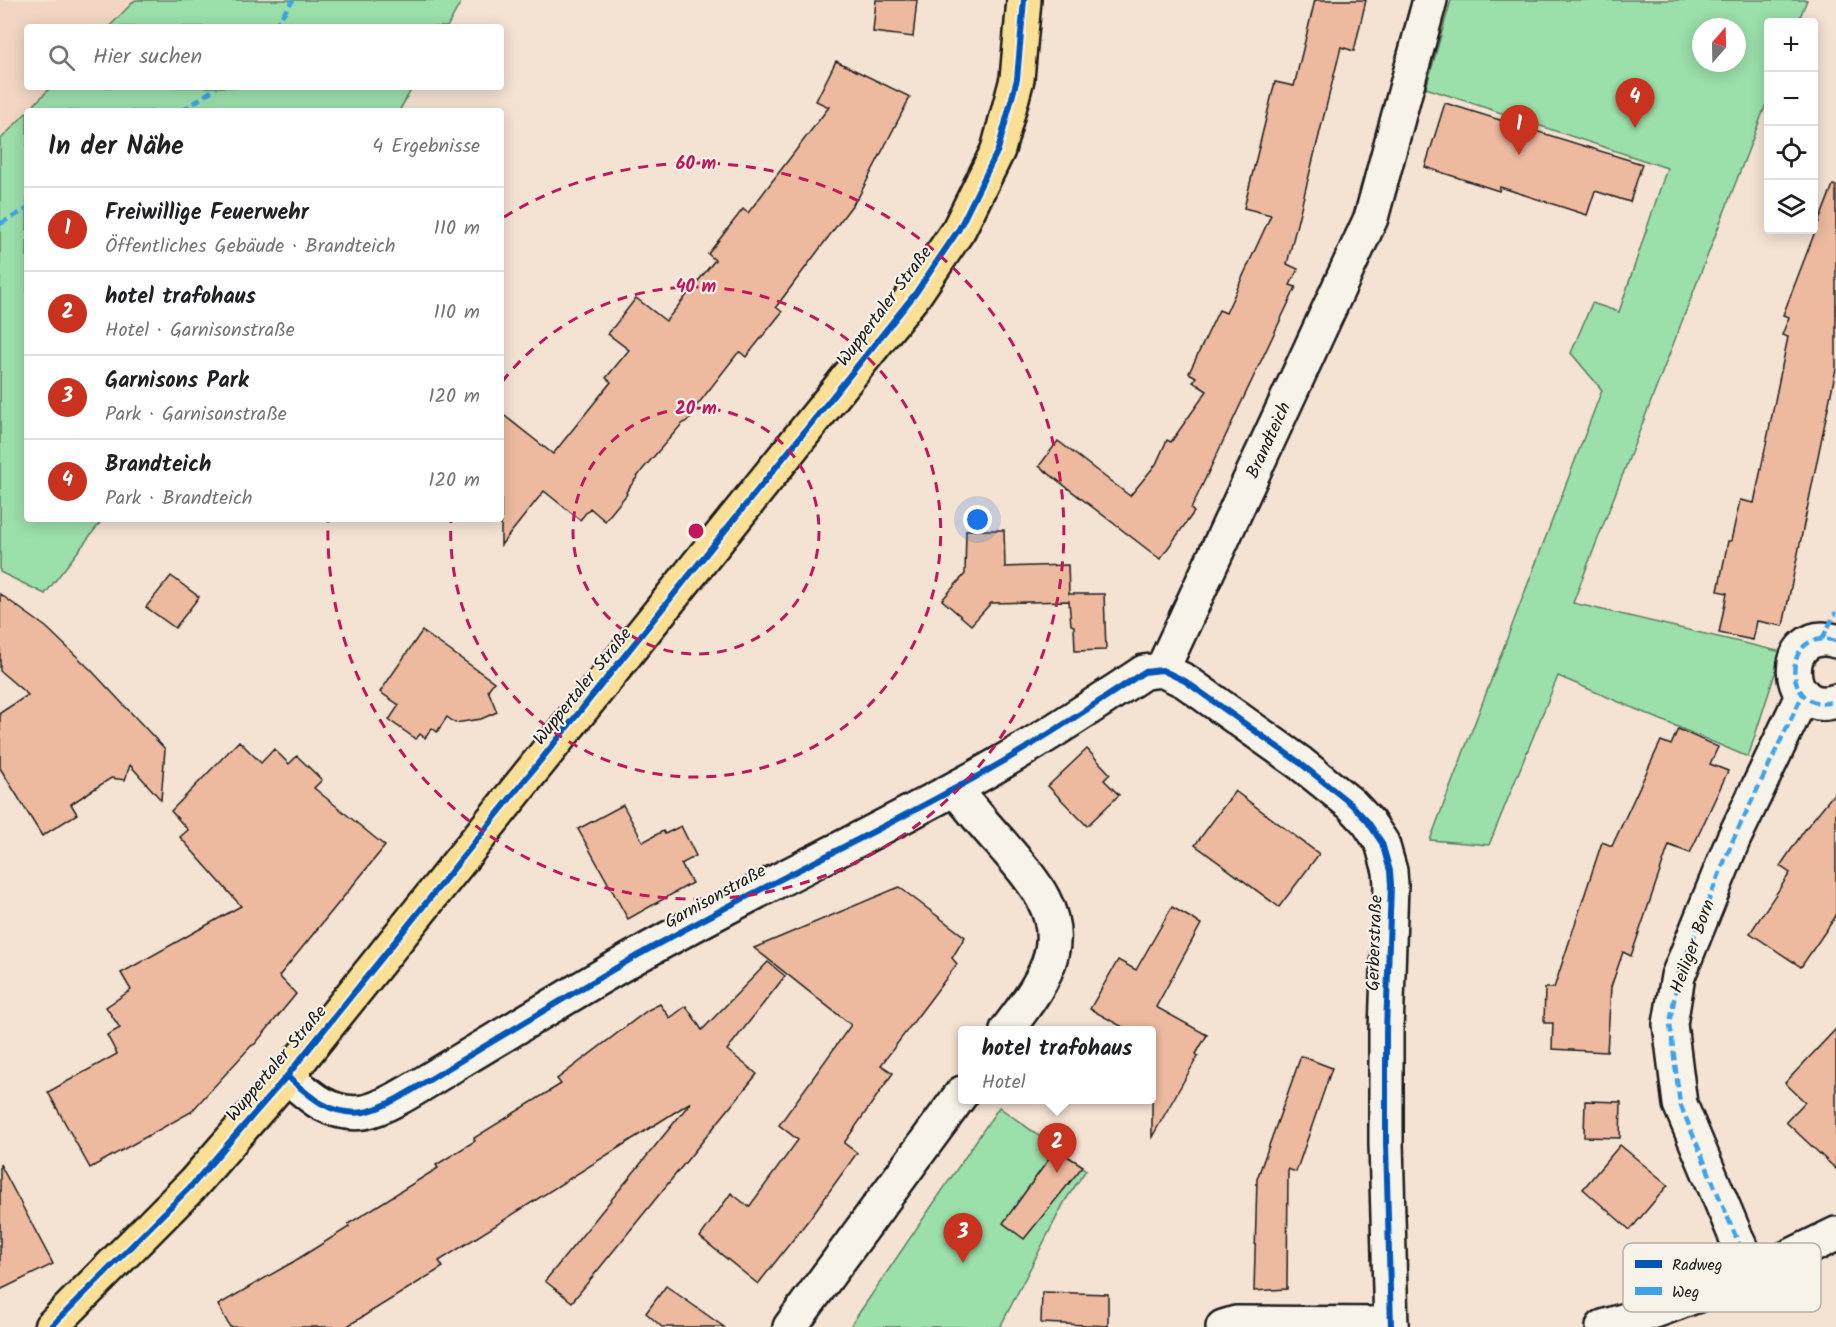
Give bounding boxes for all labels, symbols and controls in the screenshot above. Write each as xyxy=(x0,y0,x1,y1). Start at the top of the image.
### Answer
north arrow xyxy=(1692,18,1746,72)
map controls xyxy=(1764,18,1818,234)
button: + xyxy=(1764,18,1818,72)
search box xyxy=(24,24,504,90)
text: Hier suchen xyxy=(93,40,202,75)
icon: search xyxy=(45,41,78,74)
button: − xyxy=(1764,72,1818,126)
pin: 4 xyxy=(1616,78,1654,128)
pin: 1 xyxy=(1500,106,1538,155)
text: In der Nähe xyxy=(48,126,184,168)
button: locate xyxy=(1764,126,1818,180)
text: 4 Ergebnisse xyxy=(372,131,480,163)
text: 60 m xyxy=(676,150,717,179)
button: layers xyxy=(1764,180,1818,234)
text: Freiwillige Feuerwehr xyxy=(105,196,309,231)
text: 1 xyxy=(64,213,71,245)
text: 110 m xyxy=(434,213,480,245)
text: Öffentliches Gebäude · Brandteich xyxy=(105,231,396,263)
street label: Wuppertaler Straße xyxy=(830,240,940,373)
text: 40 m xyxy=(676,273,717,302)
text: hotel trafohaus xyxy=(105,280,256,315)
text: 2 xyxy=(62,297,73,329)
text: 110 m xyxy=(434,297,480,329)
text: Hotel · Garnisonstraße xyxy=(105,315,295,347)
text: Garnisons Park xyxy=(105,364,249,399)
text: 3 xyxy=(62,381,73,413)
text: 120 m xyxy=(428,381,480,413)
text: 20 m xyxy=(675,395,717,424)
street label: Brandteich xyxy=(1239,398,1300,484)
text: Park · Garnisonstraße xyxy=(105,399,287,431)
text: Brandteich xyxy=(105,448,211,483)
text: 4 xyxy=(62,465,73,497)
text: 120 m xyxy=(428,465,480,497)
text: Park · Brandteich xyxy=(105,483,253,515)
your location xyxy=(963,505,992,534)
centre of rings xyxy=(686,521,706,541)
street label: Wuppertaler Straße xyxy=(526,622,640,752)
street label: Garnisonstraße xyxy=(660,857,772,937)
street label: Gerberstraße xyxy=(1359,894,1392,992)
street label: Heiliger Born xyxy=(1663,895,1724,998)
street label: Wuppertaler Straße xyxy=(220,999,335,1129)
popup xyxy=(958,1026,1156,1104)
text: hotel trafohaus xyxy=(982,1032,1132,1067)
text: Hotel xyxy=(982,1067,1026,1099)
pin: 2 xyxy=(1038,1124,1076,1173)
pin: 3 xyxy=(944,1214,982,1263)
legend xyxy=(1623,1243,1821,1312)
text: Radweg xyxy=(1672,1253,1722,1278)
text: Weg xyxy=(1672,1280,1699,1305)

